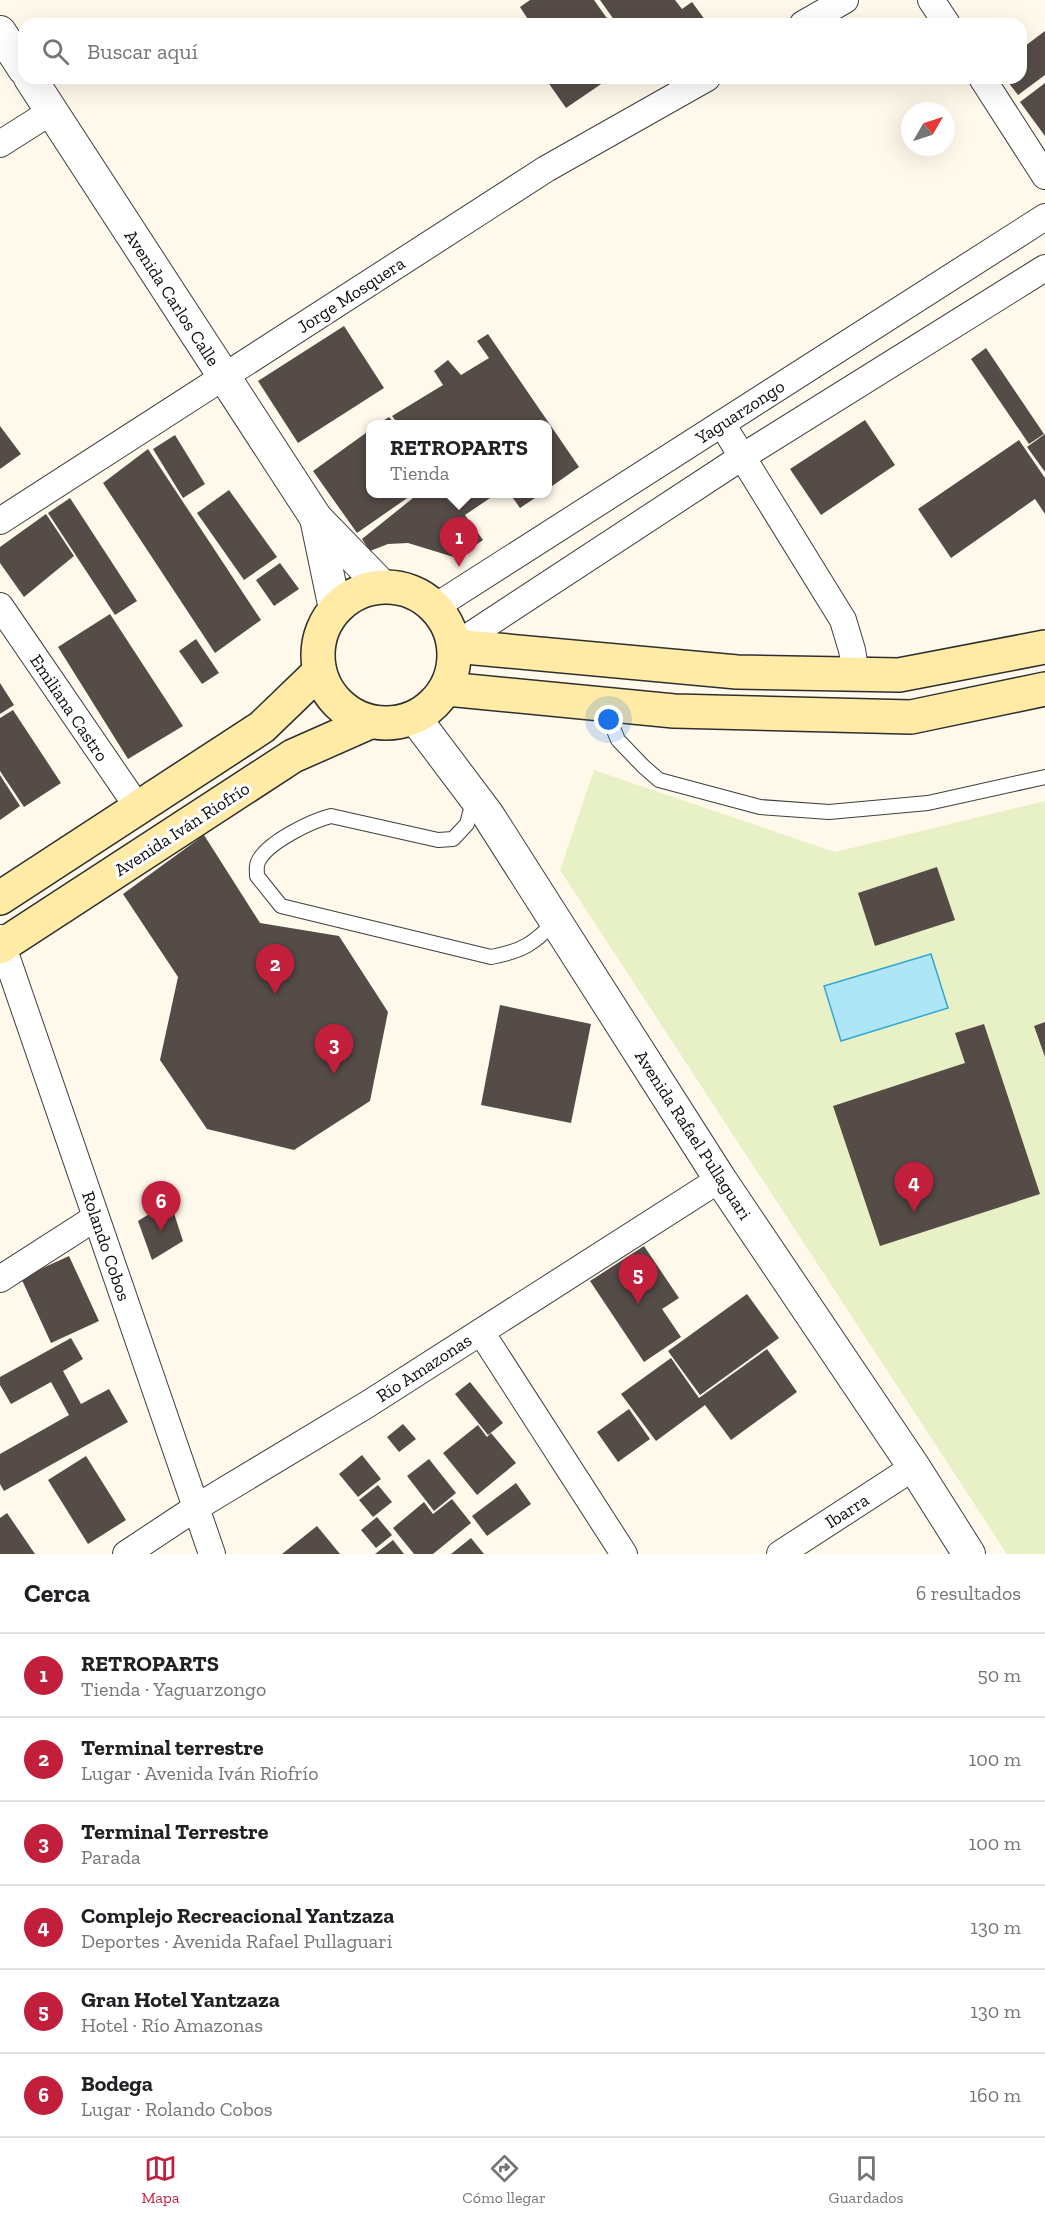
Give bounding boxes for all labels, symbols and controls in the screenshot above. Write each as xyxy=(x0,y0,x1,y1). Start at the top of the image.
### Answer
search box xyxy=(18,18,1027,84)
icon: search xyxy=(39,35,72,68)
text: Buscar aquí xyxy=(87,38,198,65)
north arrow xyxy=(901,102,955,156)
street label: Avenida Carlos Calle xyxy=(120,226,224,370)
street label: Jorge Mosquera xyxy=(293,252,409,338)
street label: Yaguarzongo xyxy=(691,375,789,449)
popup xyxy=(366,420,552,498)
text: RETROPARTS xyxy=(390,434,528,461)
text: Tienda xyxy=(390,461,449,485)
pin: 1 xyxy=(440,518,478,567)
street label: Emiliana Castro xyxy=(25,650,113,766)
your location xyxy=(594,705,623,734)
street label: Avenida Iván Riofrío xyxy=(110,777,254,881)
pin: 2 xyxy=(256,944,294,994)
pin: 3 xyxy=(314,1024,354,1074)
street label: Avenida Rafael Pullaguari xyxy=(630,1046,756,1224)
pin: 4 xyxy=(894,1162,934,1212)
pin: 6 xyxy=(142,1182,180,1231)
street label: Rolando Cobos xyxy=(77,1188,135,1304)
pin: 5 xyxy=(618,1254,658,1304)
street label: Río Amazonas xyxy=(372,1329,476,1407)
street label: Ibarra xyxy=(821,1489,873,1533)
text: Cerca xyxy=(24,1577,90,1609)
text: 6 resultados xyxy=(916,1581,1021,1605)
text: RETROPARTS xyxy=(81,1650,219,1677)
text: 1 xyxy=(39,1663,48,1687)
text: 50 m xyxy=(977,1663,1021,1687)
text: Tienda · Yaguarzongo xyxy=(81,1677,266,1701)
text: Terminal terrestre xyxy=(81,1734,264,1761)
text: 2 xyxy=(38,1747,49,1771)
text: 100 m xyxy=(968,1747,1021,1771)
text: Lugar · Avenida Iván Riofrío xyxy=(81,1761,318,1785)
text: Terminal Terrestre xyxy=(81,1818,268,1845)
text: 3 xyxy=(38,1831,49,1855)
text: 100 m xyxy=(968,1831,1021,1855)
text: Parada xyxy=(81,1845,141,1869)
text: Complejo Recreacional Yantzaza xyxy=(81,1902,394,1929)
text: 4 xyxy=(38,1915,49,1939)
text: 130 m xyxy=(970,1915,1021,1939)
text: Deportes · Avenida Rafael Pullaguari xyxy=(81,1929,392,1953)
text: Gran Hotel Yantzaza xyxy=(81,1986,280,2013)
text: 5 xyxy=(38,1999,49,2023)
text: 130 m xyxy=(970,1999,1021,2023)
text: Hotel · Río Amazonas xyxy=(81,2013,263,2037)
text: Bodega xyxy=(81,2070,153,2097)
text: 6 xyxy=(38,2083,49,2107)
text: 160 m xyxy=(969,2083,1021,2107)
text: Lugar · Rolando Cobos xyxy=(81,2097,273,2121)
tab: Mapa xyxy=(141,2152,180,2207)
tab: Cómo llegar xyxy=(462,2152,546,2207)
tab: Guardados xyxy=(829,2152,904,2207)

